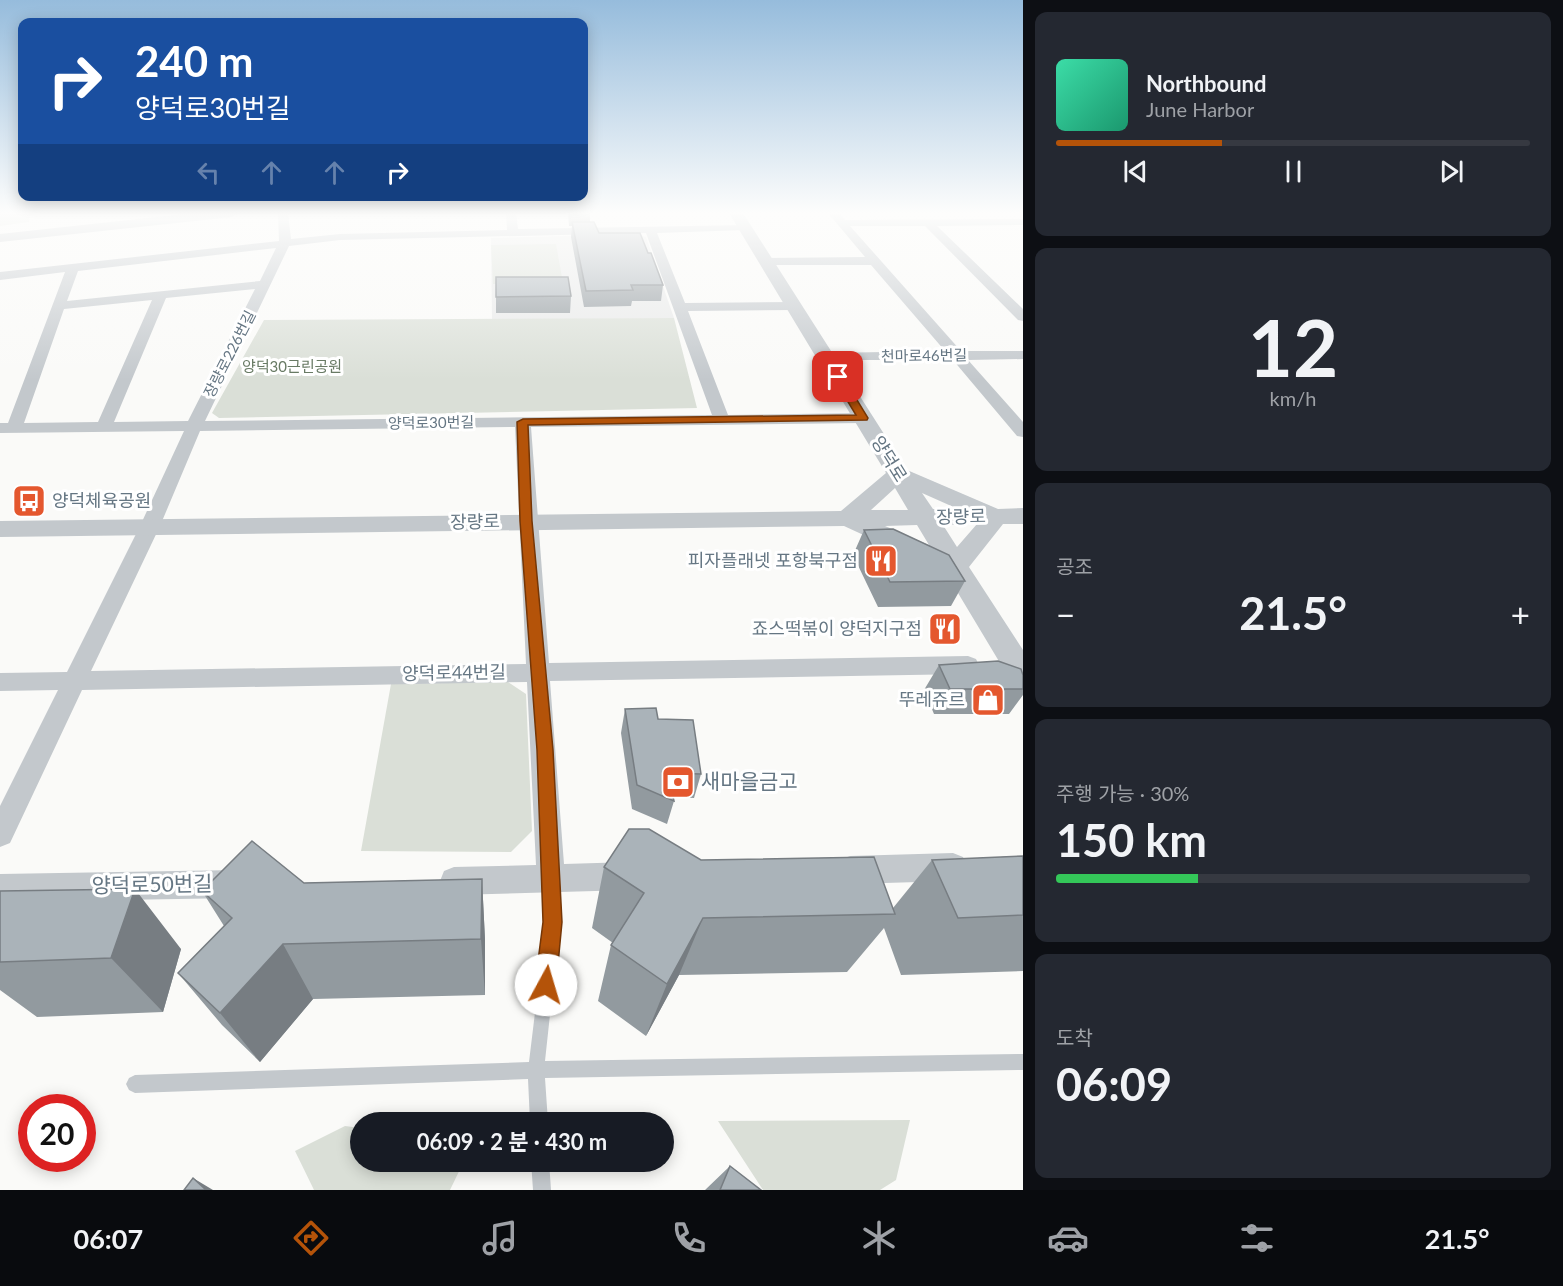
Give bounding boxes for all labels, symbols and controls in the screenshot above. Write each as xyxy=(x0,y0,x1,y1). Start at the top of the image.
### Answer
text: 240 m xyxy=(135,36,253,86)
icon: right xyxy=(36,42,114,120)
text: Northbound xyxy=(1146,70,1266,97)
text: 양덕로30번길 xyxy=(135,91,291,124)
text: June Harbor xyxy=(1146,97,1254,121)
icon: previous xyxy=(1119,155,1152,188)
icon: pause xyxy=(1277,155,1310,188)
icon: next xyxy=(1435,155,1468,188)
icon: left xyxy=(192,156,225,189)
icon: ahead xyxy=(255,156,288,189)
icon: ahead xyxy=(318,156,351,189)
icon: right xyxy=(381,156,414,189)
text: 12 xyxy=(1248,300,1338,394)
street label: 장량로226번길 xyxy=(200,307,259,400)
street label: 천마로46번길 xyxy=(881,345,967,365)
pin xyxy=(812,351,863,402)
park label: 양덕30근린공원 xyxy=(242,357,342,375)
icon: arrive xyxy=(821,360,854,393)
text: km/h xyxy=(1270,386,1316,410)
street label: 양덕로30번길 xyxy=(388,412,474,432)
street label: 양덕로 xyxy=(867,432,912,485)
bus stop icon: 양덕체육공원 xyxy=(11,483,47,519)
place label: 양덕체육공원 xyxy=(52,489,151,511)
street label: 장량로 xyxy=(936,505,986,527)
street label: 장량로 xyxy=(450,510,500,532)
restaurant icon: 피자플래넷 포항북구점 xyxy=(863,543,899,579)
place label: 피자플래넷 포항북구점 xyxy=(688,549,858,571)
text: 공조 xyxy=(1056,554,1093,578)
text: 21.5° xyxy=(1239,586,1347,640)
text: − xyxy=(1056,594,1075,634)
text: + xyxy=(1511,594,1530,634)
restaurant icon: 죠스떡볶이 양덕지구점 xyxy=(927,611,963,647)
place label: 죠스떡볶이 양덕지구점 xyxy=(752,617,922,639)
street label: 양덕로44번길 xyxy=(402,660,506,684)
shop icon: 뚜레쥬르 xyxy=(970,682,1006,718)
place label: 뚜레쥬르 xyxy=(899,688,965,710)
bank icon: 새마을금고 xyxy=(660,764,696,800)
place label: 새마을금고 xyxy=(701,768,798,793)
text: 주행 가능 · 30% xyxy=(1056,781,1189,805)
text: 150 km xyxy=(1056,813,1207,867)
street label: 양덕로50번길 xyxy=(91,870,213,897)
position arrow xyxy=(514,953,578,1017)
text: 도착 xyxy=(1056,1025,1093,1049)
text: 06:09 xyxy=(1056,1057,1172,1111)
speed limit sign: 20 xyxy=(18,1094,96,1172)
text: 06:09 · 2 분 · 430 m xyxy=(417,1128,607,1155)
icon: directions xyxy=(290,1217,332,1259)
icon: music xyxy=(479,1217,521,1259)
icon: phone xyxy=(668,1217,710,1259)
icon: climate xyxy=(858,1217,900,1259)
icon: car xyxy=(1047,1217,1089,1259)
icon: filters xyxy=(1236,1217,1278,1259)
text: 06:07 xyxy=(74,1222,143,1255)
text: 21.5° xyxy=(1425,1222,1489,1255)

